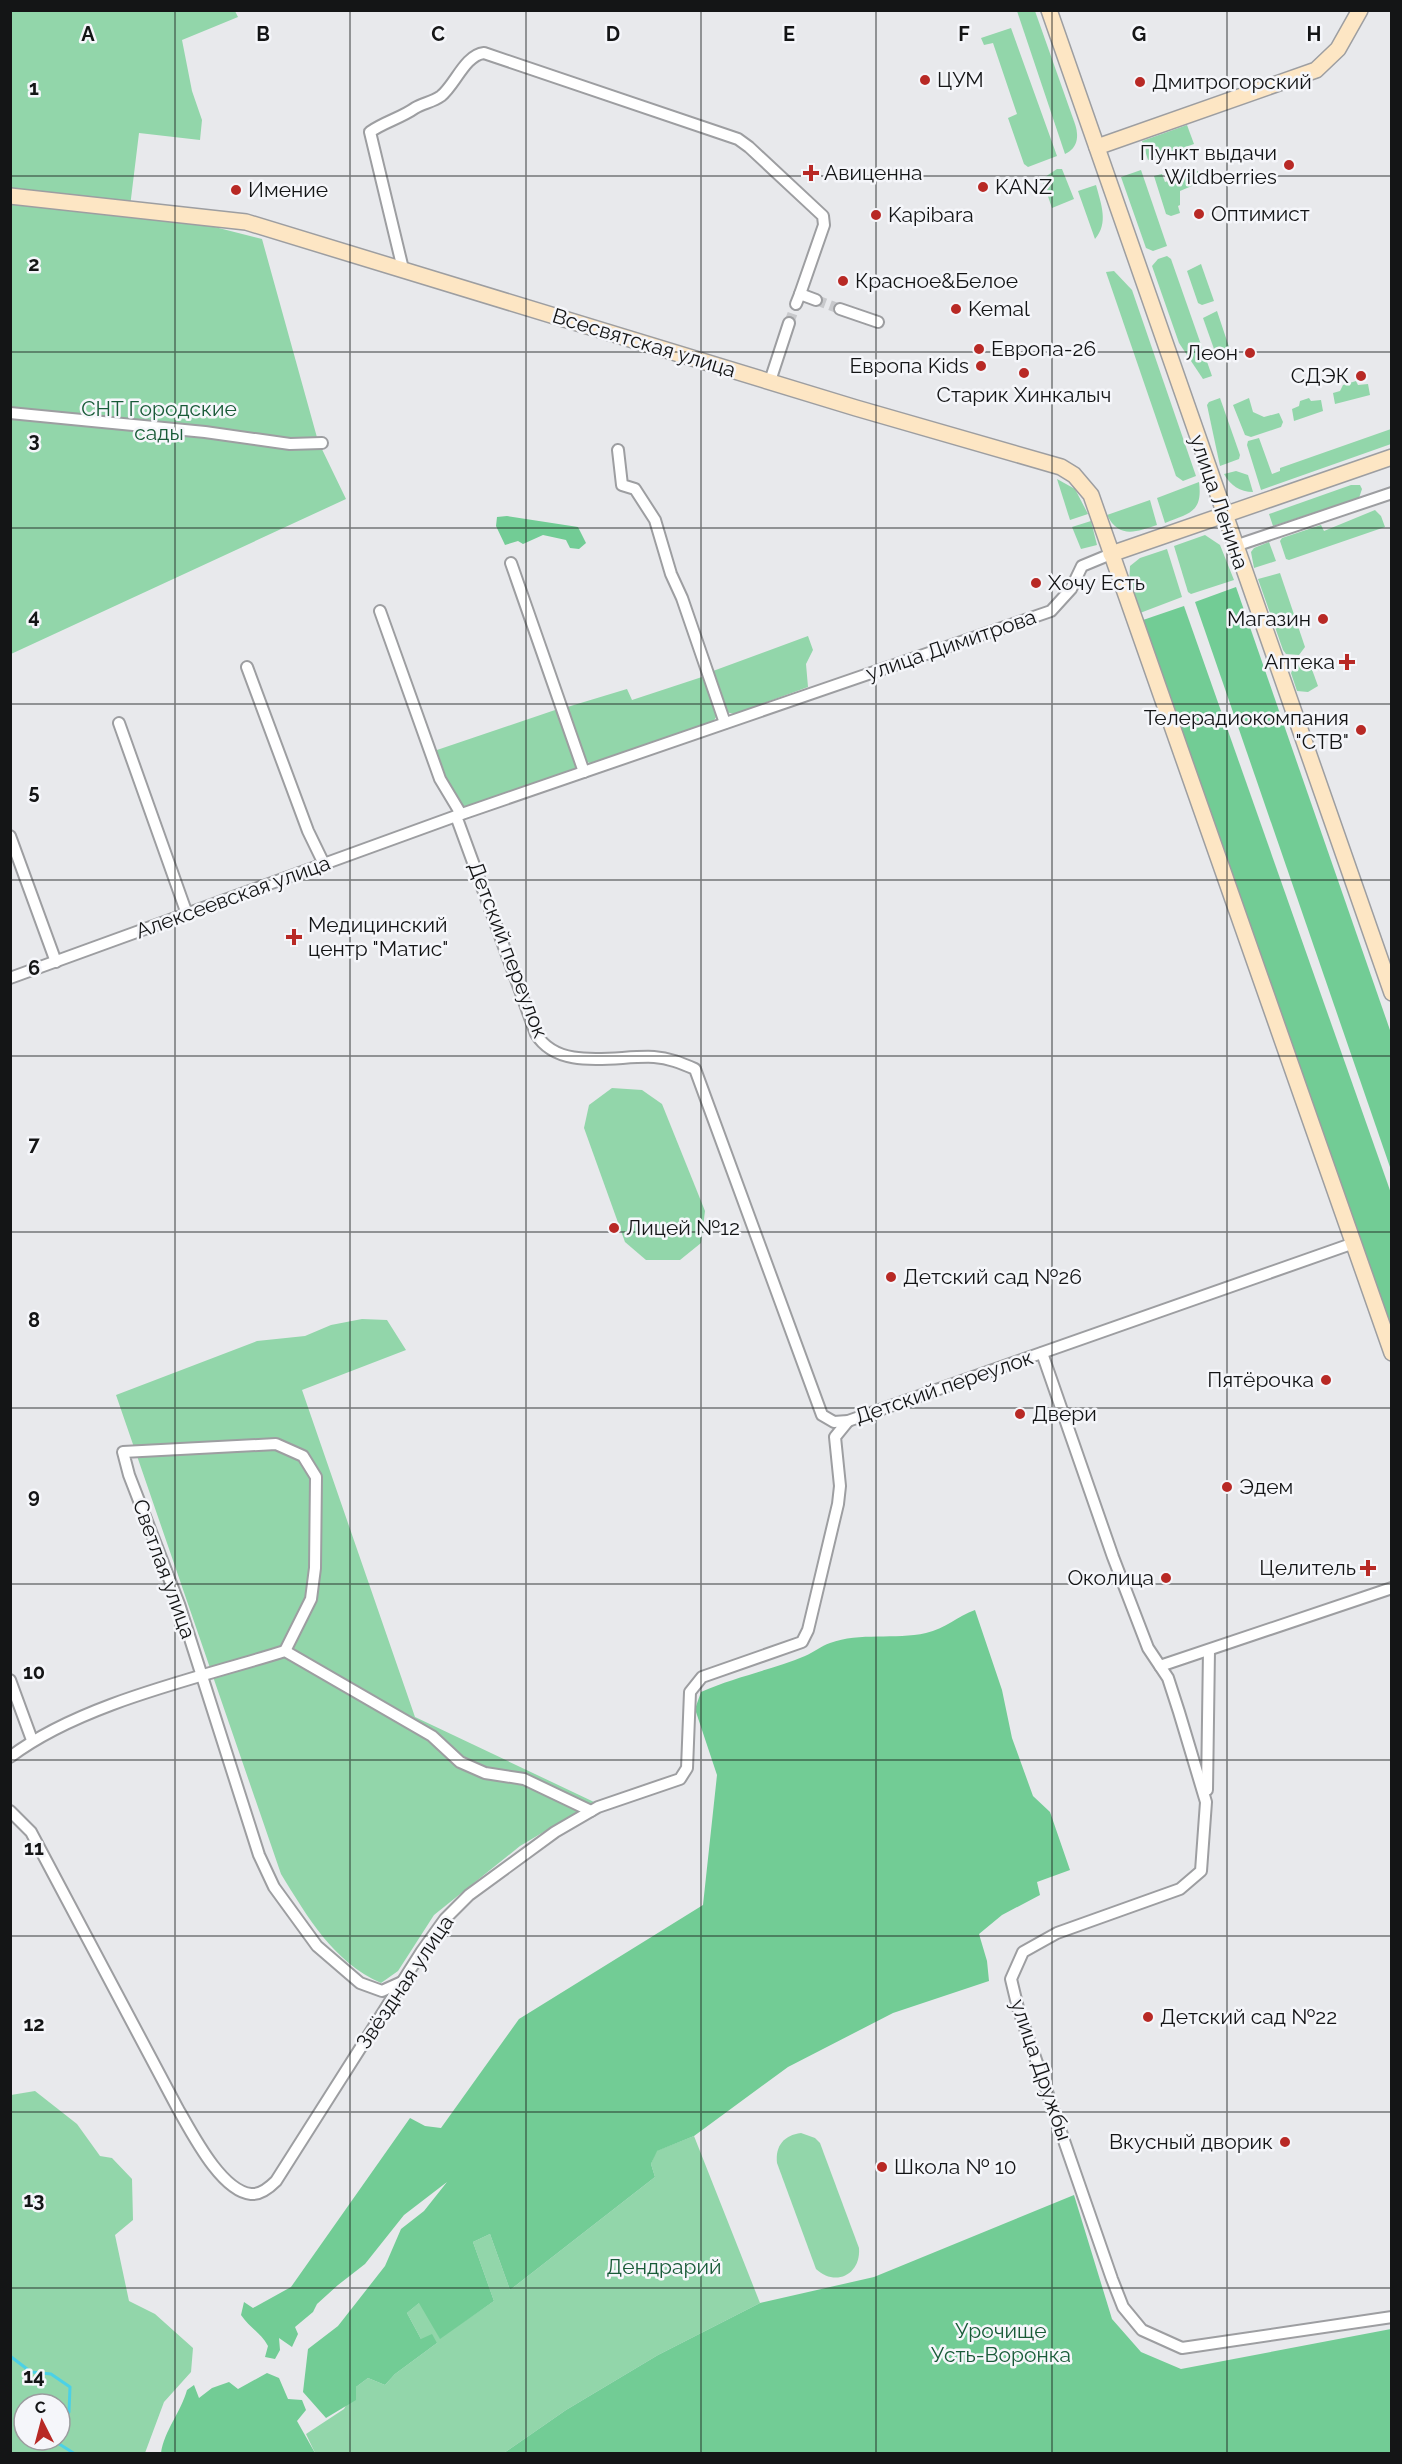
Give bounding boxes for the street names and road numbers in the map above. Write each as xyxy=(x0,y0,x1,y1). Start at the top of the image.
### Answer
street label: Всесвятская улица xyxy=(549,303,739,382)
street label: улица Ленина xyxy=(1185,431,1254,572)
street label: улица Димитрова xyxy=(862,604,1039,685)
street label: Алексеевская улица xyxy=(132,850,333,943)
street label: Детский переулок xyxy=(463,858,554,1042)
street label: Детский переулок xyxy=(851,1344,1036,1429)
street label: Светлая улица xyxy=(128,1496,201,1642)
street label: Звёздная улица xyxy=(351,1910,458,2053)
street label: улица Дружбы xyxy=(1006,1996,1077,2144)

